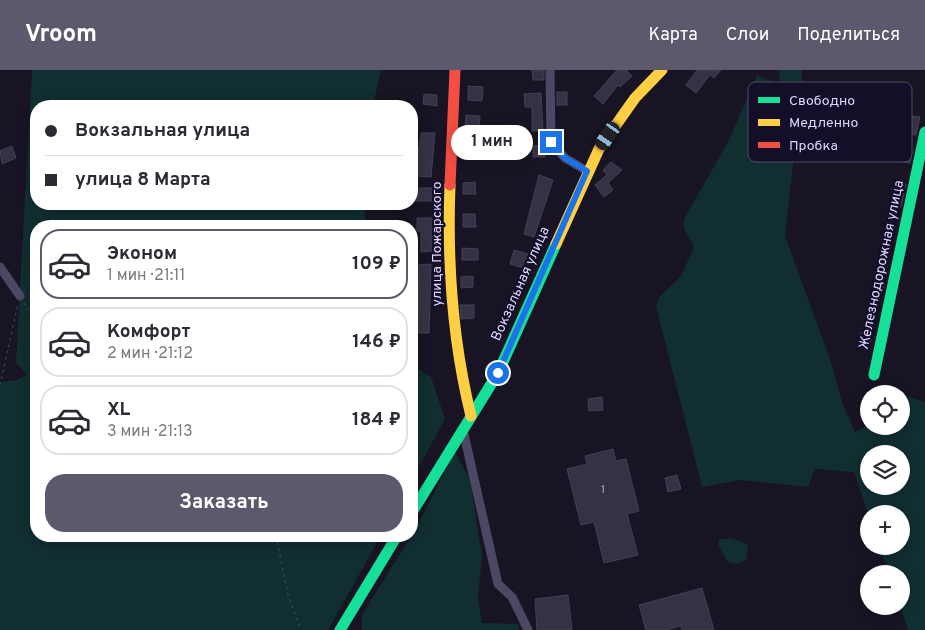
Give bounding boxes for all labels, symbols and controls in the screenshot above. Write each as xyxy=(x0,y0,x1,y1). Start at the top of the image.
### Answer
text: Vroom xyxy=(25,20,97,50)
text: Карта xyxy=(648,24,698,47)
text: Слои xyxy=(726,24,769,47)
text: Поделиться xyxy=(797,24,900,47)
legend xyxy=(748,82,912,162)
text: Свободно xyxy=(789,93,855,110)
text: Медленно xyxy=(789,115,858,132)
text: Вокзальная улица xyxy=(75,119,250,143)
car xyxy=(593,119,622,153)
callout: 1 мин xyxy=(451,124,534,160)
route end xyxy=(540,131,562,153)
text: 1 мин xyxy=(471,132,513,152)
text: Пробка xyxy=(789,138,838,155)
text: улица 8 Марта xyxy=(75,168,211,192)
street label: Железнодорожная улица xyxy=(856,179,908,351)
street label: улица Пожарского xyxy=(429,181,446,306)
street label: Вокзальная улица xyxy=(488,224,554,344)
icon: car xyxy=(47,242,92,287)
text: Эконом xyxy=(107,242,177,266)
text: 109 ₽ xyxy=(352,252,401,276)
text: 1 мин · 21:11 xyxy=(107,266,185,286)
icon: car xyxy=(47,320,92,365)
text: Комфорт xyxy=(107,320,190,344)
text: 146 ₽ xyxy=(352,330,401,354)
text: 2 мин · 21:12 xyxy=(107,344,193,364)
route start xyxy=(487,362,509,384)
map controls xyxy=(860,385,910,615)
button: locate xyxy=(860,385,910,435)
icon: car xyxy=(47,398,92,443)
text: XL xyxy=(107,398,130,422)
text: 184 ₽ xyxy=(352,408,401,432)
text: 3 мин · 21:13 xyxy=(107,422,193,442)
button: layers xyxy=(860,445,910,495)
button: Заказать xyxy=(45,474,403,532)
house number: 1 xyxy=(601,483,605,497)
button: + xyxy=(860,505,910,555)
button: − xyxy=(860,565,910,615)

